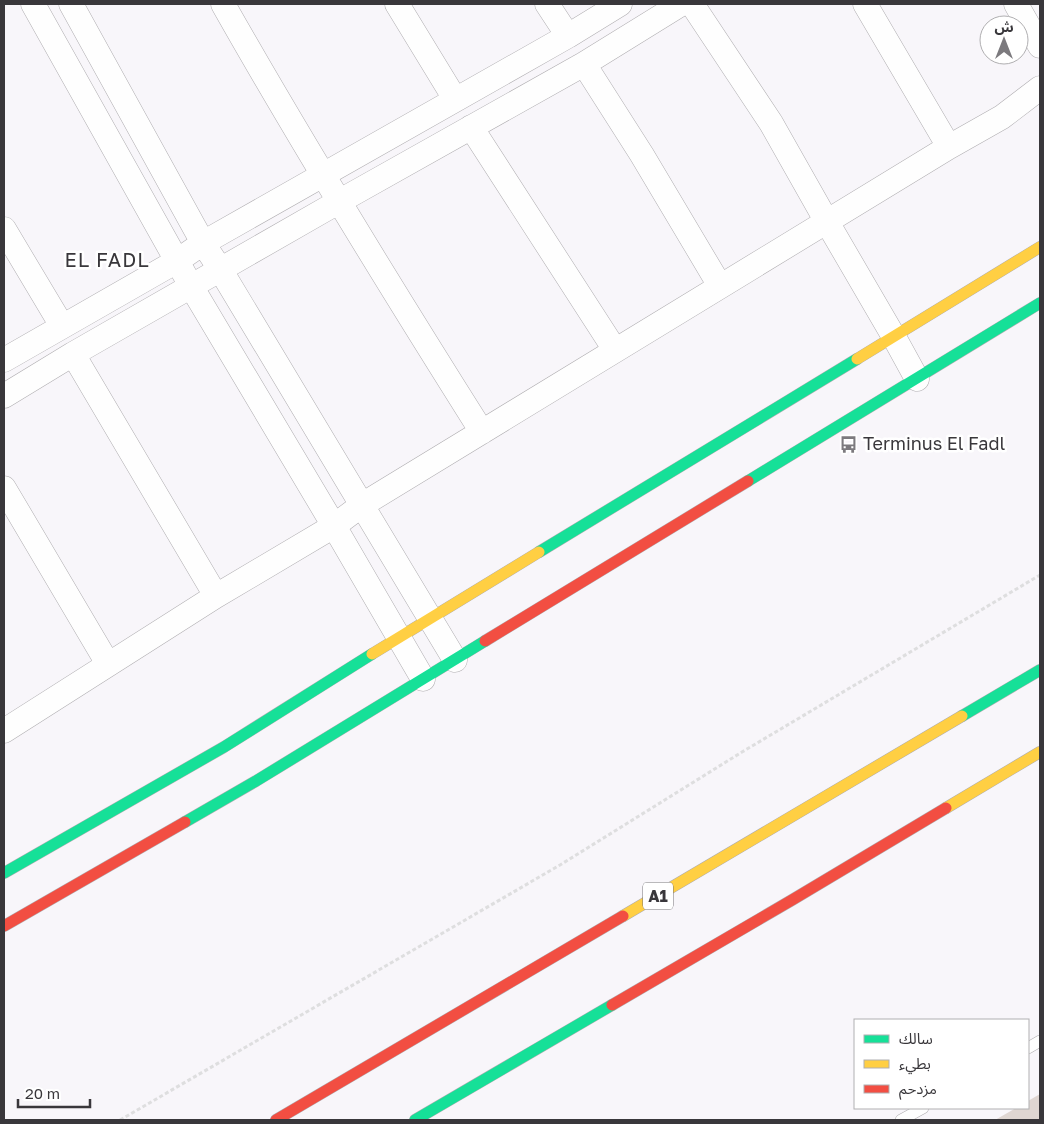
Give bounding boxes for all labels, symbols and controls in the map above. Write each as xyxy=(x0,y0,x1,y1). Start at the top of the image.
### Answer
north arrow xyxy=(979,15,1029,65)
text: ش xyxy=(994,18,1014,35)
district label: EL FADL xyxy=(64,247,150,271)
place label: Terminus El Fadl xyxy=(863,432,1006,454)
bus stop icon: Terminus El Fadl xyxy=(839,434,859,454)
road number: A1 xyxy=(643,882,673,909)
legend xyxy=(854,1019,1029,1109)
text: سالك xyxy=(899,1029,933,1047)
text: بطيء xyxy=(899,1054,931,1075)
scale bar xyxy=(18,1076,90,1108)
text: مزدحم xyxy=(899,1079,937,1100)
text: 20 m xyxy=(25,1084,60,1102)

